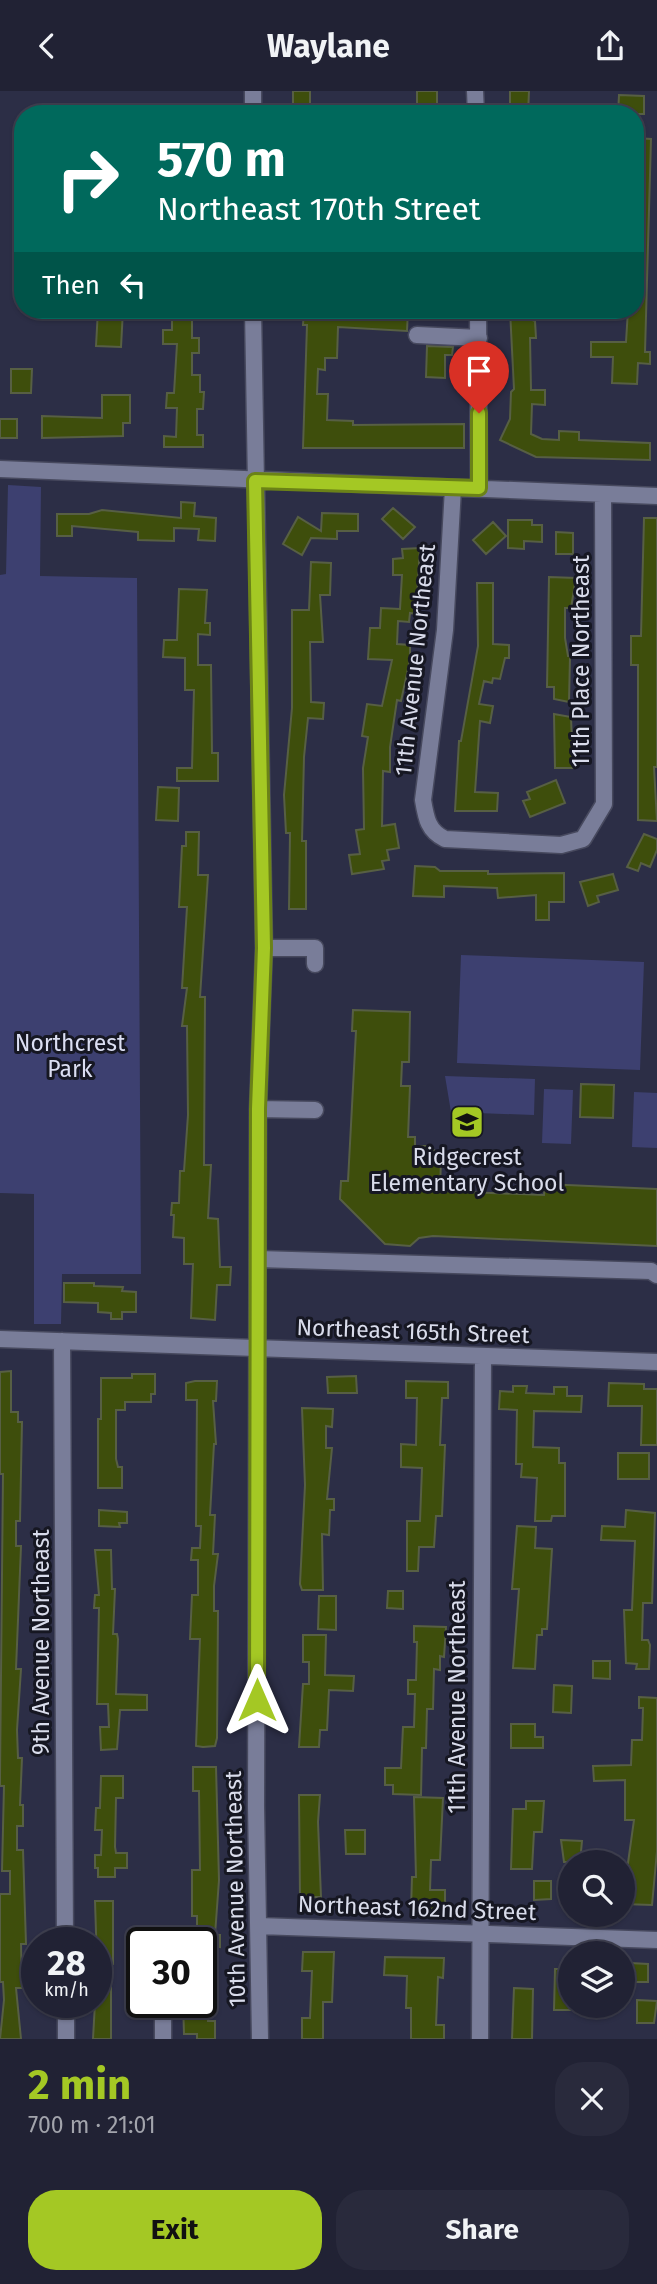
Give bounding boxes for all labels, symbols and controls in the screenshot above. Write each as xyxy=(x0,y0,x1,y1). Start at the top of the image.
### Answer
icon: back xyxy=(28,27,66,65)
text: Waylane xyxy=(267,27,390,65)
icon: share xyxy=(591,27,629,65)
text: 570 m xyxy=(157,130,286,189)
icon: right xyxy=(42,133,133,224)
text: Northeast 170th Street xyxy=(157,190,481,228)
icon: left xyxy=(114,266,152,304)
text: Then xyxy=(42,270,100,301)
pin xyxy=(449,341,509,413)
icon: arrive xyxy=(460,352,498,390)
street label: 11th Avenue Northeast xyxy=(389,542,441,777)
street label: 11th Place Northeast xyxy=(567,554,595,767)
park label: Northcrest Park xyxy=(15,1029,126,1083)
school or university icon: Ridgecrest Elementary School xyxy=(448,1103,486,1141)
place label: Ridgecrest Elementary School xyxy=(370,1143,565,1197)
street label: Northeast 165th Street xyxy=(296,1313,531,1349)
street label: 9th Avenue Northeast xyxy=(27,1528,55,1755)
street label: 11th Avenue Northeast xyxy=(443,1580,471,1814)
position arrow xyxy=(220,1663,294,1737)
street label: 10th Avenue Northeast xyxy=(219,1770,251,2007)
map controls xyxy=(558,1850,635,2018)
button: search xyxy=(558,1850,635,1927)
street label: Northeast 162nd Street xyxy=(297,1890,537,1926)
speed limit sign: 30 xyxy=(126,1927,217,2018)
button: layers xyxy=(558,1941,635,2018)
text: 28 xyxy=(47,1942,86,1984)
text: km/h xyxy=(44,1979,89,2001)
text: 2 min xyxy=(28,2060,131,2110)
button: close xyxy=(555,2062,629,2136)
text: 700 m · 21:01 xyxy=(28,2111,156,2139)
button: Exit xyxy=(28,2190,322,2270)
button: Share xyxy=(336,2190,629,2270)

